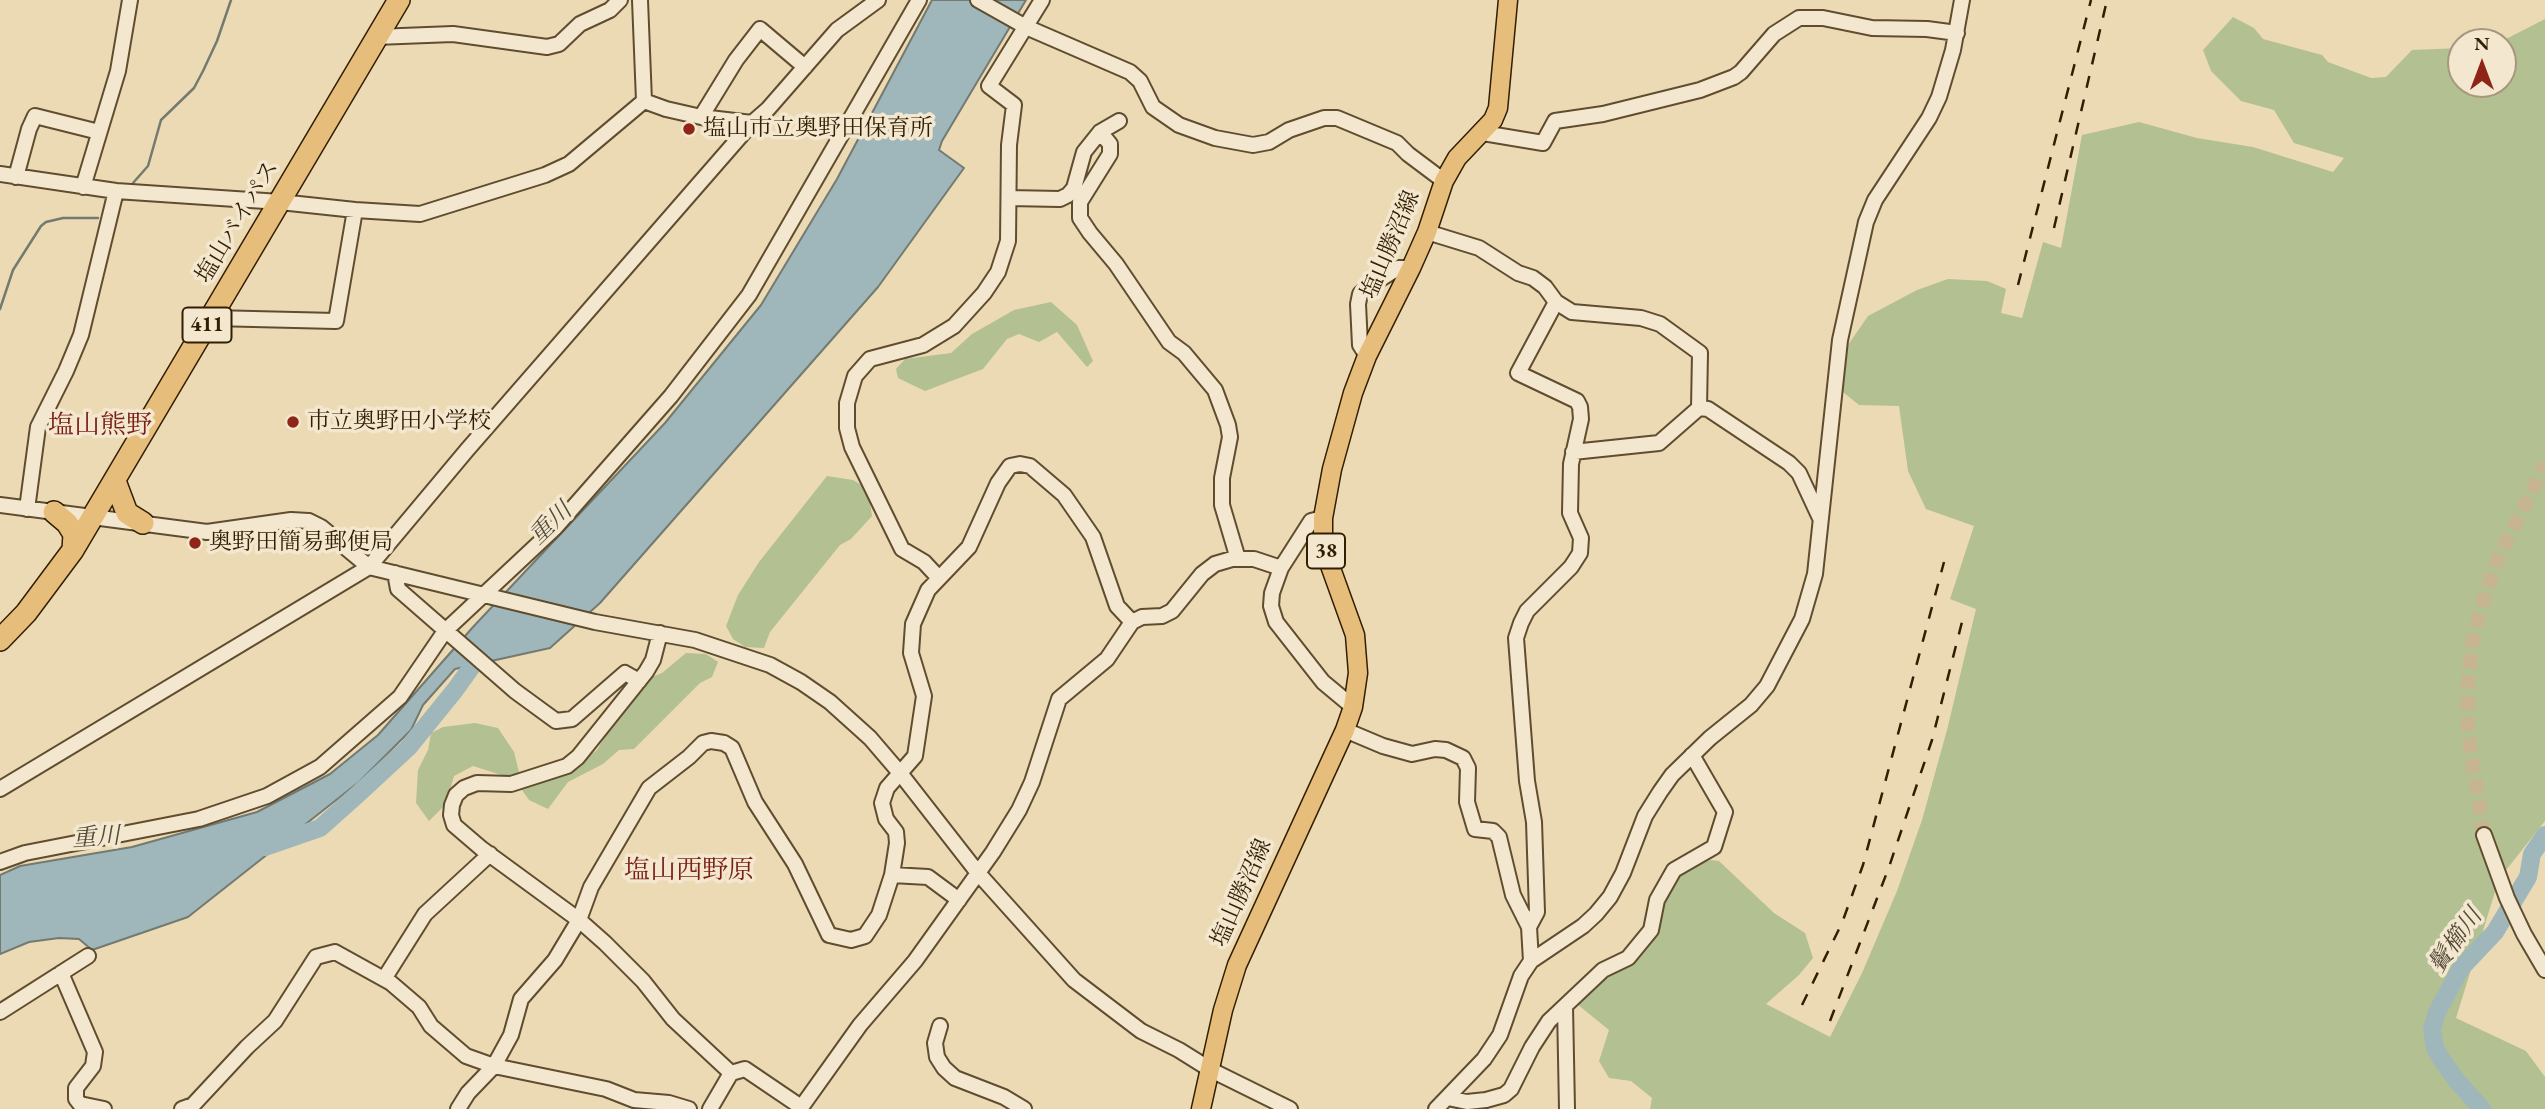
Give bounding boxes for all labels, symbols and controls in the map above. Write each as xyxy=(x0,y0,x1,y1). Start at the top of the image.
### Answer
north arrow xyxy=(2447,28,2517,98)
text: N xyxy=(2474,31,2490,56)
place label: 塩山市立奥野田保育所 xyxy=(703,115,933,143)
marker: 塩山市立奥野田保育所 xyxy=(681,121,697,137)
street label: 塩山バイパス xyxy=(191,156,285,288)
street label: 塩山勝沼線 xyxy=(1356,187,1426,303)
road number: 411 xyxy=(182,308,232,342)
place label: 市立奥野田小学校 xyxy=(307,408,491,436)
district label: 塩山熊野 xyxy=(48,410,152,442)
marker: 市立奥野田小学校 xyxy=(285,414,301,430)
water label: 重川 xyxy=(524,497,578,551)
place label: 奥野田簡易郵便局 xyxy=(209,529,393,557)
road number: 38 xyxy=(1307,534,1345,568)
marker: 奥野田簡易郵便局 xyxy=(187,535,203,551)
water label: 重川 xyxy=(71,822,121,854)
street label: 塩山勝沼線 xyxy=(1206,835,1278,951)
district label: 塩山西野原 xyxy=(624,855,754,887)
water label: 鬢櫛川 xyxy=(2423,903,2489,979)

